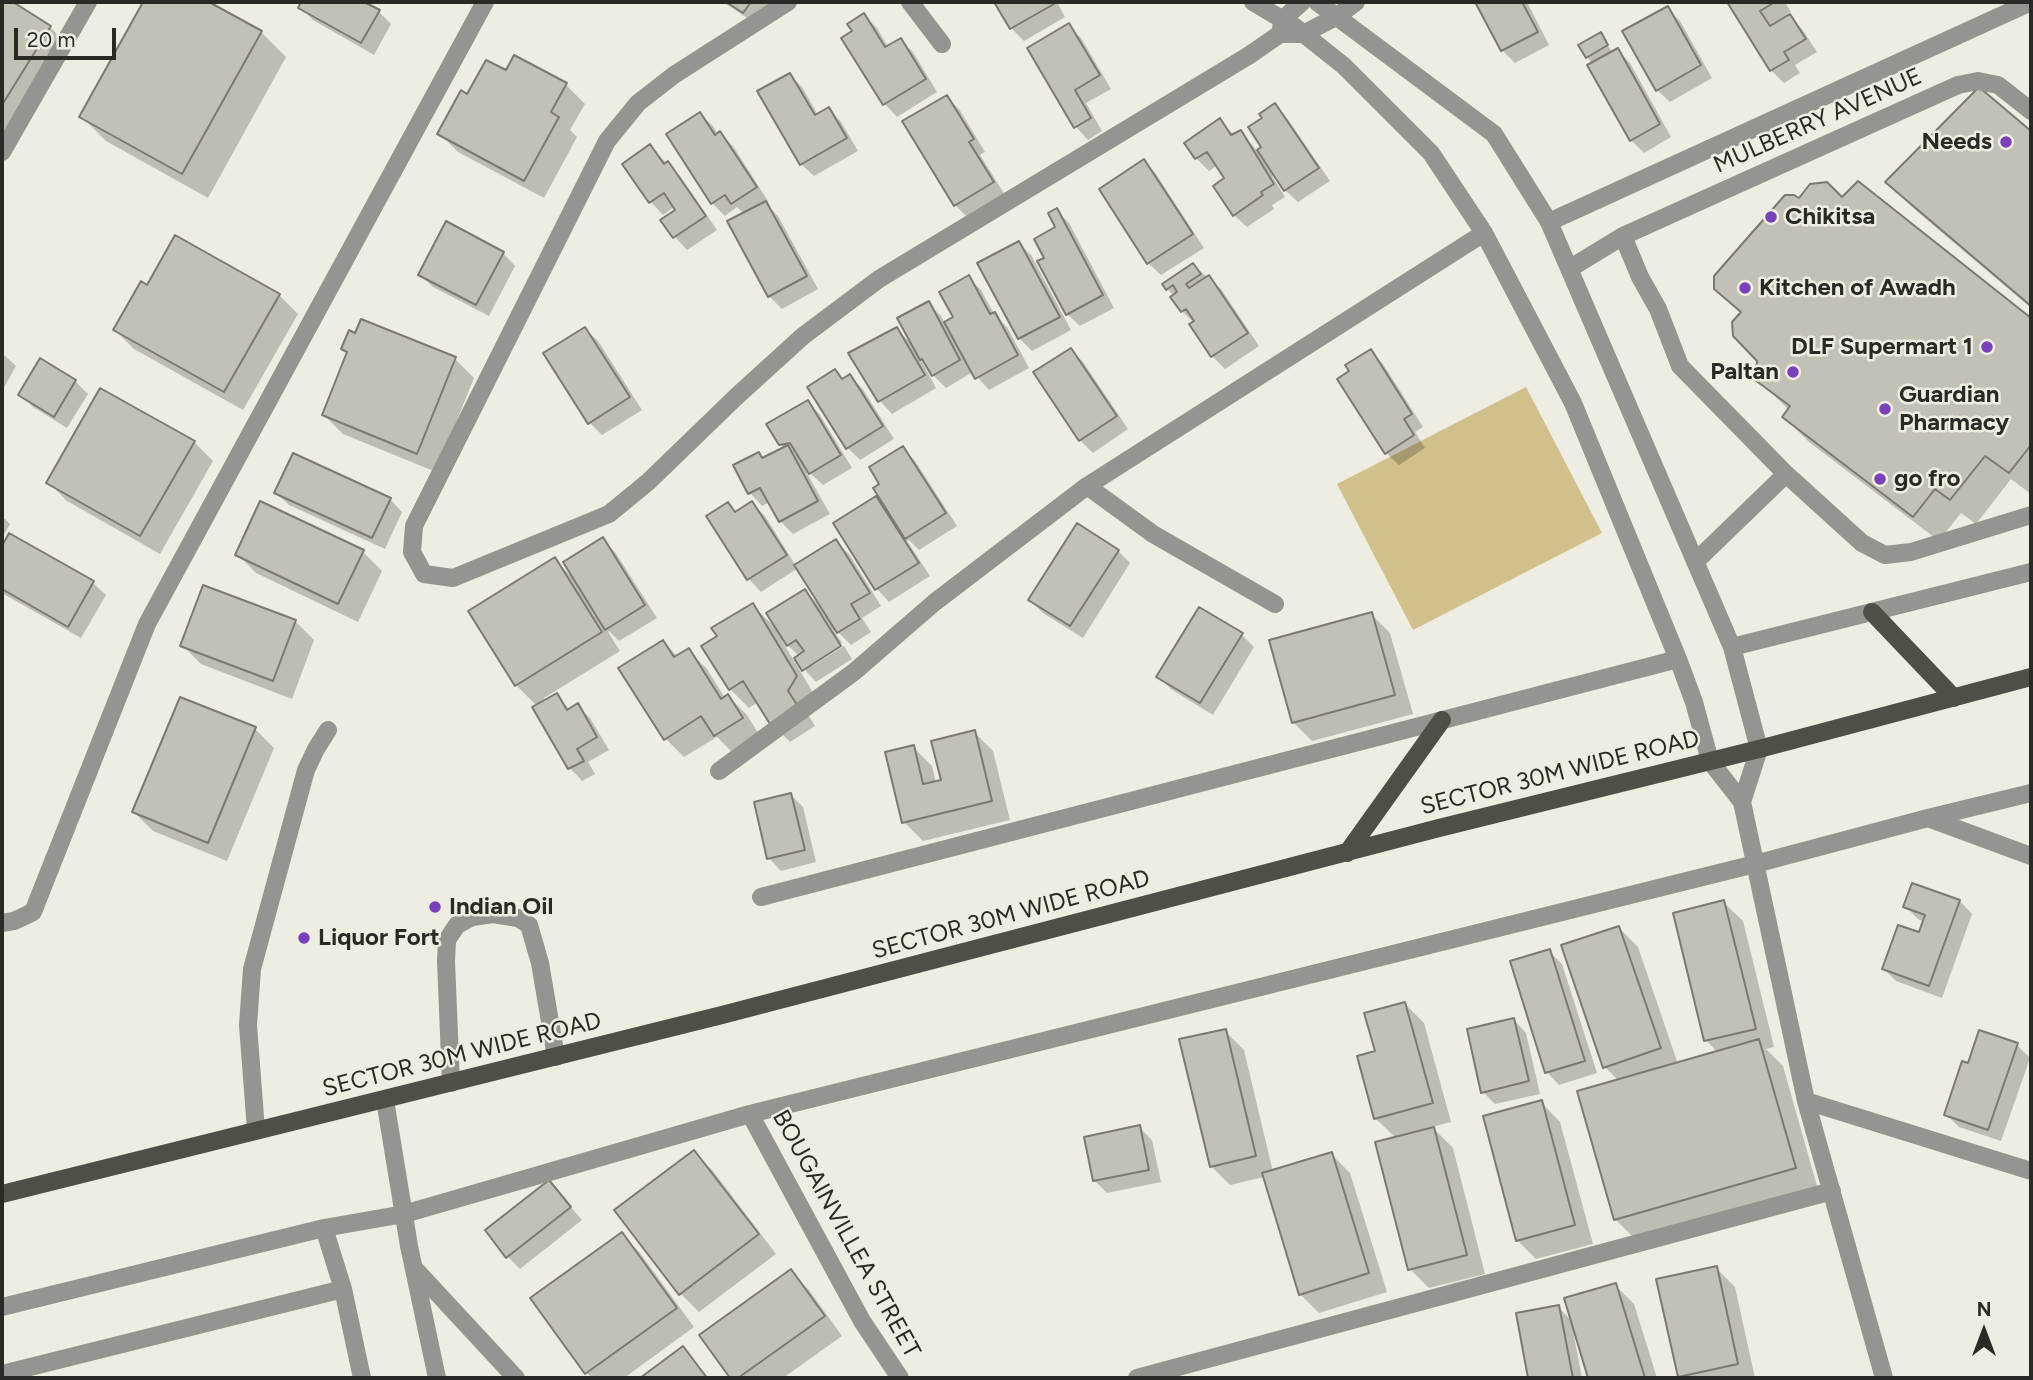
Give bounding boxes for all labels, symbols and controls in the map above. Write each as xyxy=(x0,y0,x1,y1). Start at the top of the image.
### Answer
scale bar xyxy=(18,14,119,58)
text: 20 m xyxy=(27,27,75,52)
street label: MULBERRY AVENUE xyxy=(1709,62,1927,180)
place label: Needs xyxy=(1921,128,1992,156)
marker: Needs xyxy=(1998,134,2014,150)
place label: Chikitsa xyxy=(1785,203,1875,231)
marker: Chikitsa xyxy=(1763,209,1779,225)
place label: Kitchen of Awadh xyxy=(1759,274,1956,302)
marker: Kitchen of Awadh xyxy=(1737,280,1753,296)
place label: DLF Supermart 1 xyxy=(1791,333,1973,361)
marker: DLF Supermart 1 xyxy=(1979,339,1995,355)
place label: Paltan xyxy=(1710,358,1779,386)
marker: Paltan xyxy=(1785,364,1801,380)
place label: Guardian Pharmacy xyxy=(1899,381,2009,437)
marker: Guardian Pharmacy xyxy=(1877,401,1893,417)
place label: go fro xyxy=(1894,465,1961,493)
marker: go fro xyxy=(1872,471,1888,487)
street label: SECTOR 30M WIDE ROAD xyxy=(1418,724,1702,822)
street label: SECTOR 30M WIDE ROAD xyxy=(869,864,1153,966)
place label: Indian Oil xyxy=(449,893,553,921)
marker: Indian Oil xyxy=(427,899,443,915)
place label: Liquor Fort xyxy=(318,924,440,952)
marker: Liquor Fort xyxy=(296,930,312,946)
street label: SECTOR 30M WIDE ROAD xyxy=(320,1006,604,1104)
street label: BOUGAINVILLEA STREET xyxy=(766,1105,926,1363)
north arrow xyxy=(1949,1296,2019,1366)
text: N xyxy=(1977,1298,1991,1321)

